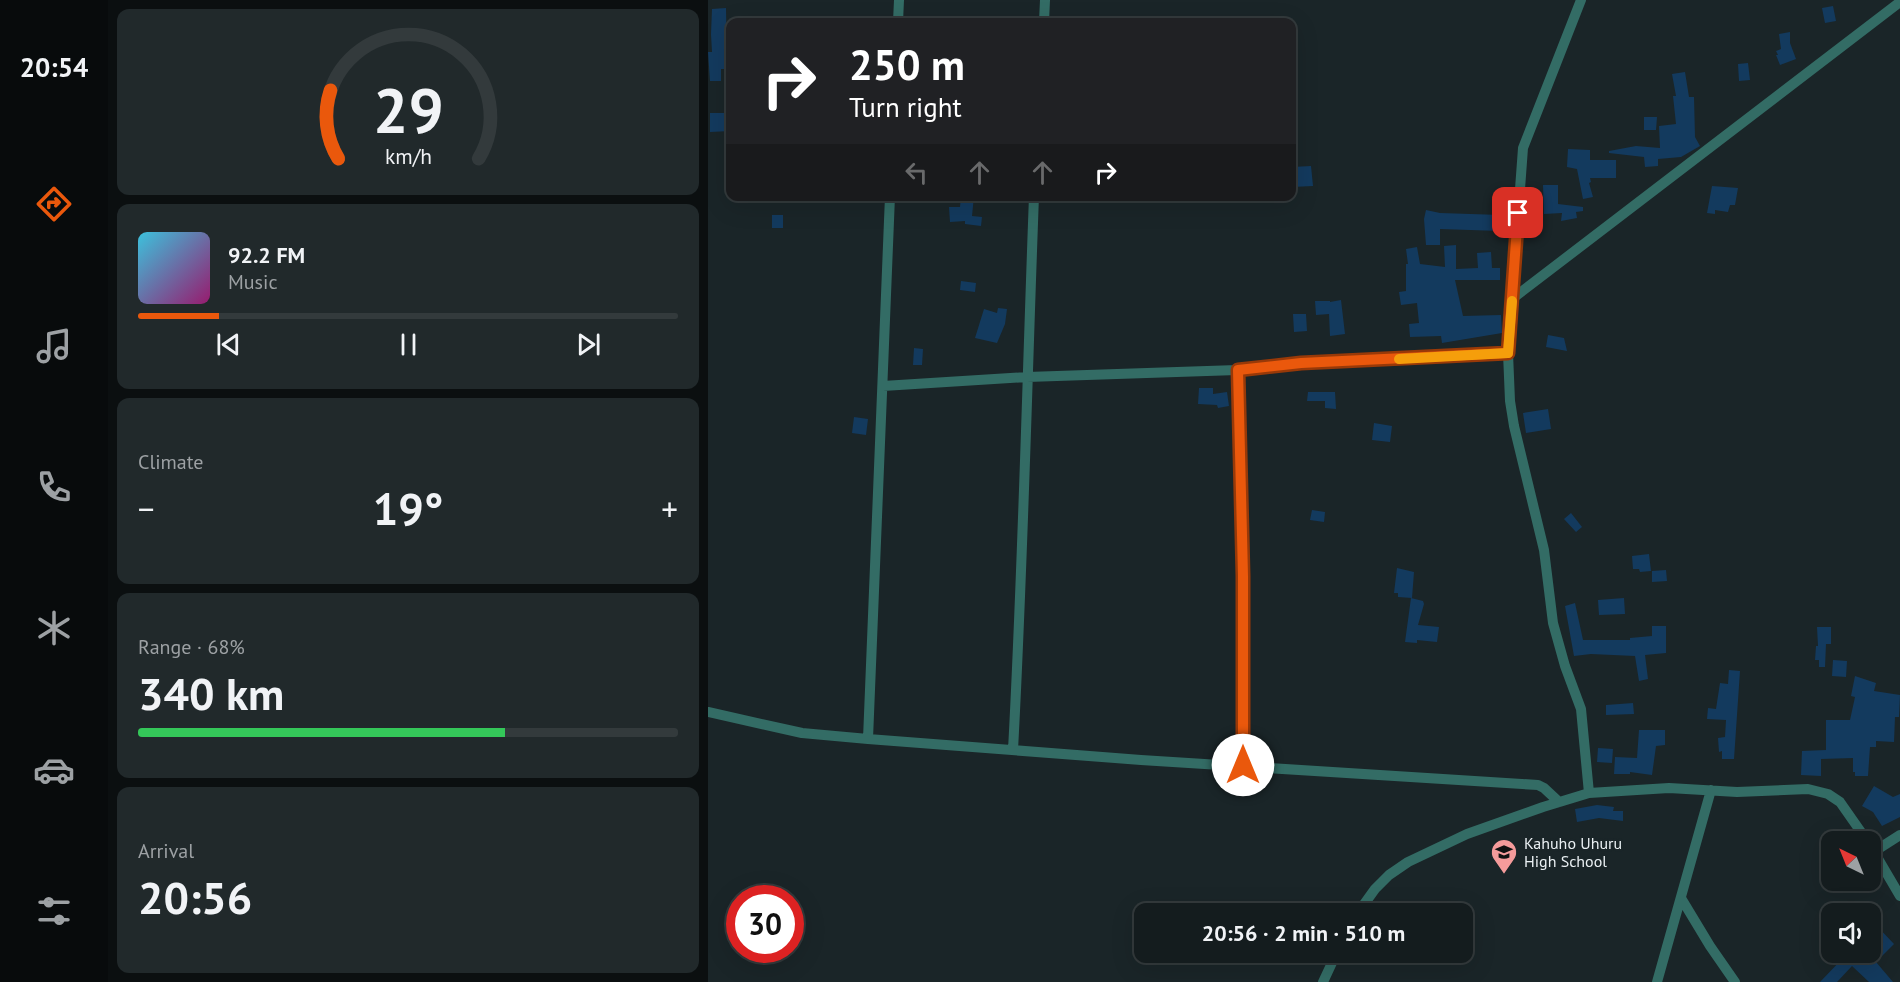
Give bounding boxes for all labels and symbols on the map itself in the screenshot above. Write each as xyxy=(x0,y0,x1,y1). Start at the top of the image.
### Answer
pin xyxy=(1492,187,1543,238)
position arrow xyxy=(1211,733,1275,797)
north arrow xyxy=(1821,831,1881,891)
place label: Kahuho Uhuru High School xyxy=(1524,833,1622,871)
school or university icon: Kahuho Uhuru High School xyxy=(1489,837,1519,875)
speed limit sign: 30 xyxy=(726,885,804,963)

